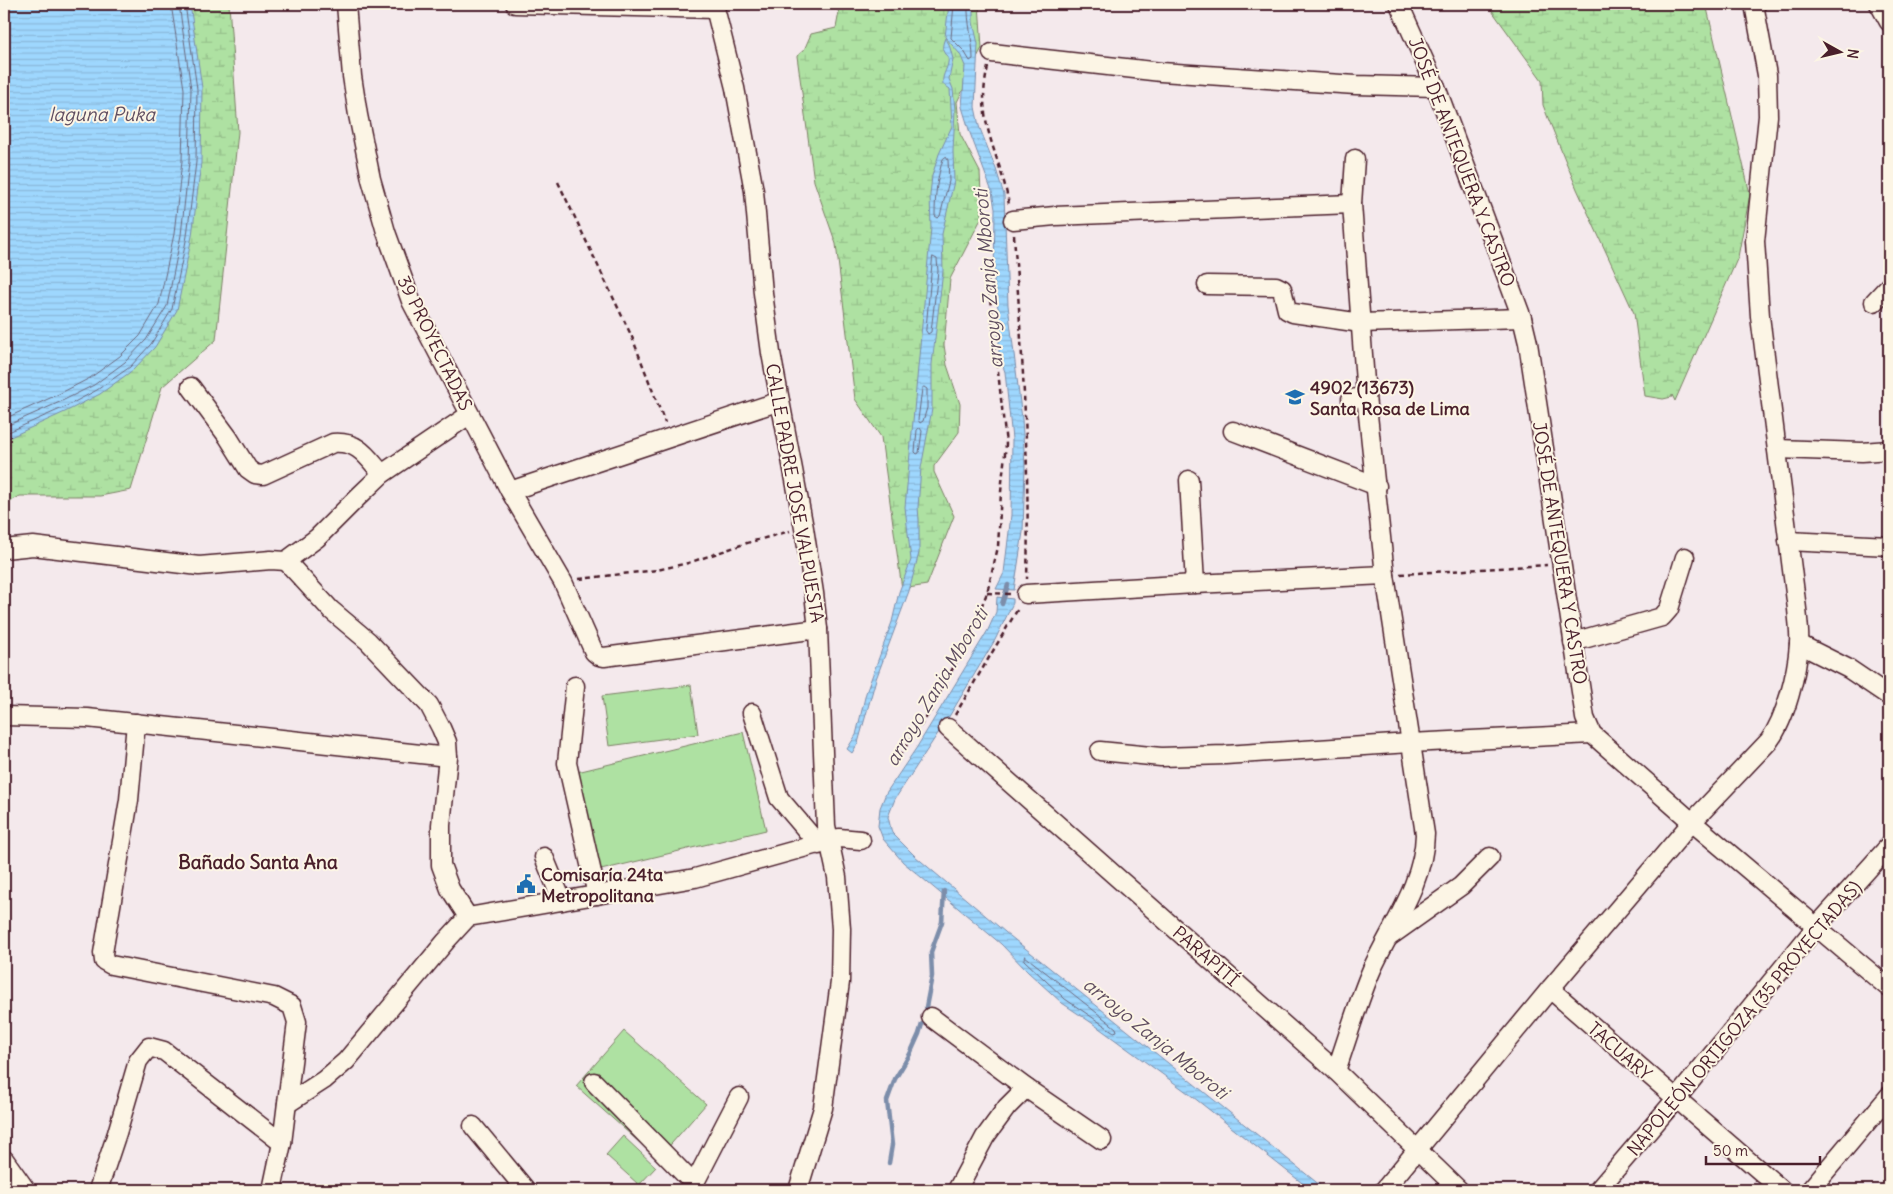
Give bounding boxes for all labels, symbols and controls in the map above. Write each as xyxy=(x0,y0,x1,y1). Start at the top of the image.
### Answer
north arrow xyxy=(1816,28,1866,78)
street label: JOSÉ DE ANTEQUERA Y CASTRO xyxy=(1404,34,1520,290)
text: N xyxy=(1843,48,1862,60)
water label: laguna Puka xyxy=(49,102,156,126)
water label: arroyo Zanja Mboroti xyxy=(968,186,1008,370)
street label: 39 PROYECTADAS xyxy=(392,272,478,414)
street label: CALLE PADRE JOSE VALPUESTA xyxy=(761,362,829,624)
place label: 4902 (13673) Santa Rosa de Lima xyxy=(1310,376,1470,420)
school or university icon: 4902 (13673) Santa Rosa de Lima xyxy=(1284,386,1306,408)
street label: JOSÉ DE ANTEQUERA Y CASTRO xyxy=(1528,420,1592,686)
water label: arroyo Zanja Mboroti xyxy=(879,601,994,770)
district label: Bañado Santa Ana xyxy=(178,850,338,874)
place label: Comisaría 24ta Metropolitana xyxy=(541,863,663,907)
public building icon: Comisaría 24ta Metropolitana xyxy=(515,873,537,895)
street label: NAPOLEÓN ORTIGOZA (35 PROYECTADAS) xyxy=(1622,876,1866,1160)
street label: PARAPITÍ xyxy=(1168,921,1244,991)
water label: arroyo Zanja Mboroti xyxy=(1078,972,1236,1106)
street label: TACUARY xyxy=(1583,1017,1657,1085)
scale bar xyxy=(1706,1134,1819,1166)
text: 50 m xyxy=(1713,1141,1748,1160)

